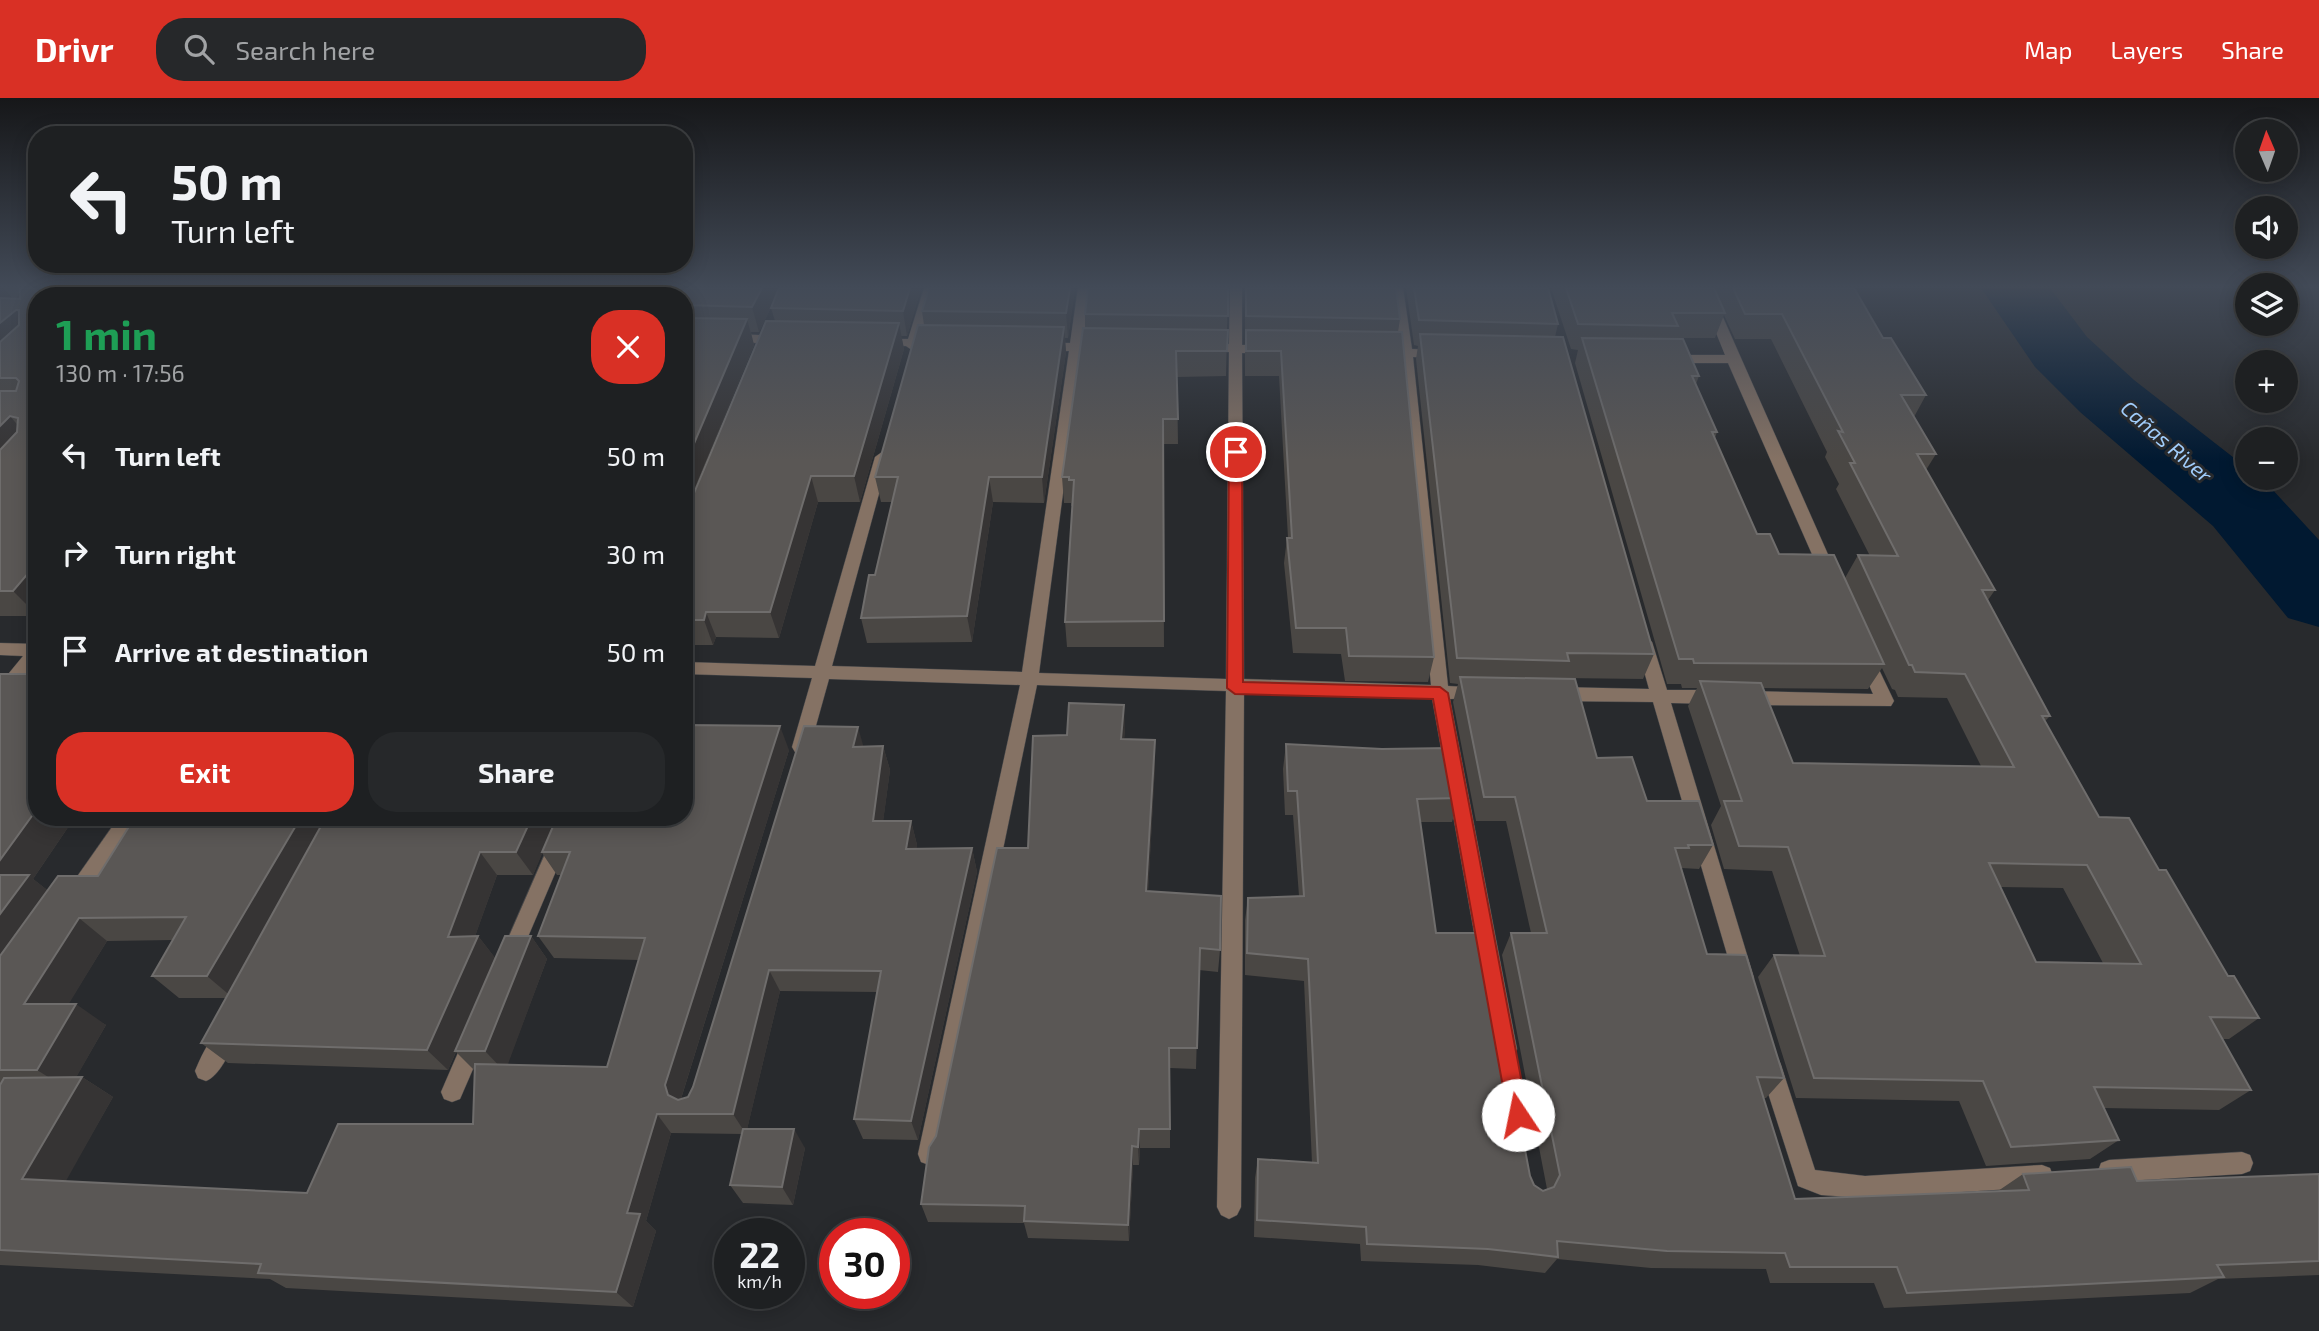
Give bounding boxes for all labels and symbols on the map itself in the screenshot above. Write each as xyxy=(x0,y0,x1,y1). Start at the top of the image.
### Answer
north arrow xyxy=(2235,119,2298,182)
water label: Cañas River xyxy=(2116,395,2218,488)
pin xyxy=(1206,422,1266,482)
position arrow xyxy=(1481,1078,1555,1152)
speed limit sign: 30 xyxy=(819,1218,910,1309)

